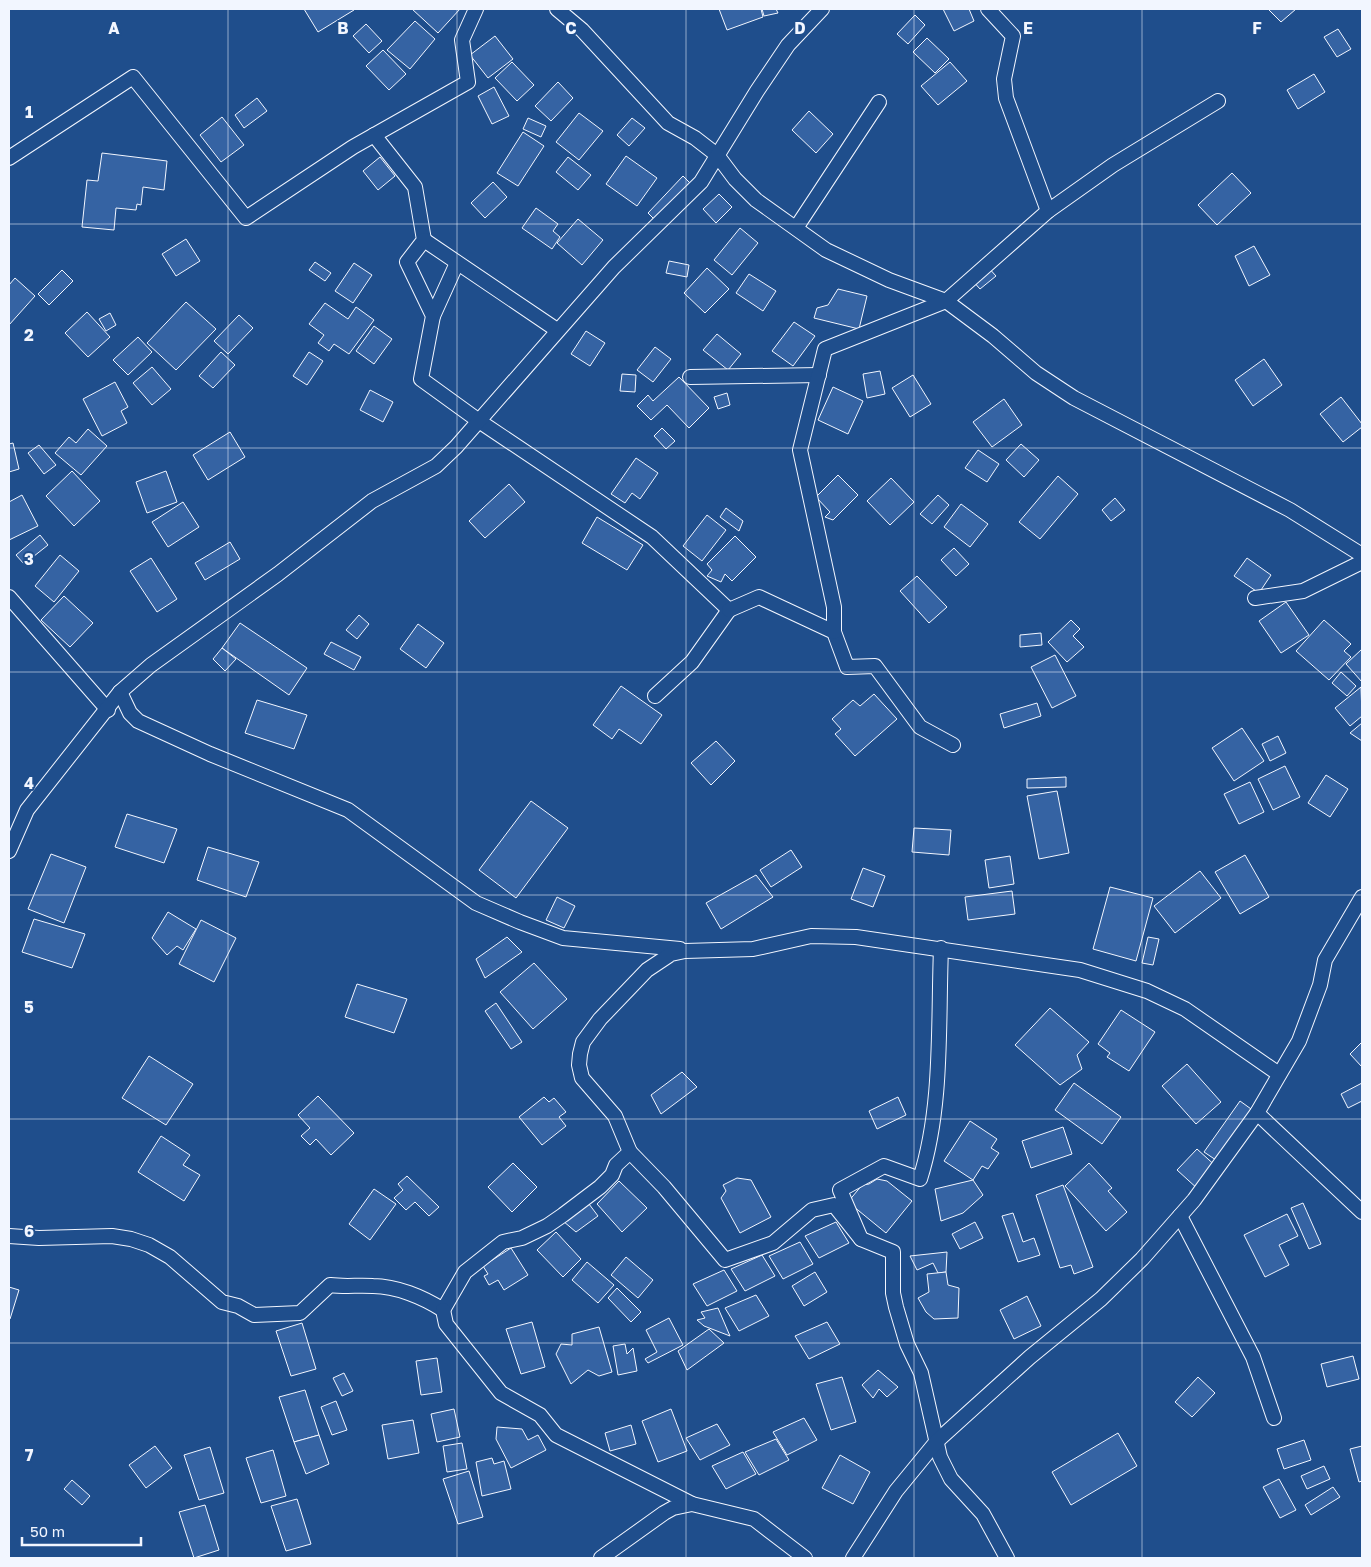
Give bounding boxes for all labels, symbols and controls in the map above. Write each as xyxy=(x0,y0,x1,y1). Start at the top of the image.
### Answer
text: A xyxy=(108,18,120,38)
text: B xyxy=(337,18,349,38)
text: C xyxy=(565,18,577,38)
text: D xyxy=(794,18,806,38)
text: E xyxy=(1023,18,1033,38)
text: F xyxy=(1252,18,1262,38)
text: 1 xyxy=(25,102,33,122)
text: 2 xyxy=(24,325,34,345)
text: 3 xyxy=(24,549,34,569)
text: 4 xyxy=(24,773,34,793)
text: 5 xyxy=(24,997,34,1017)
text: 6 xyxy=(24,1221,34,1241)
text: 7 xyxy=(25,1445,34,1465)
scale bar xyxy=(22,1514,141,1546)
text: 50 m xyxy=(30,1522,65,1540)

